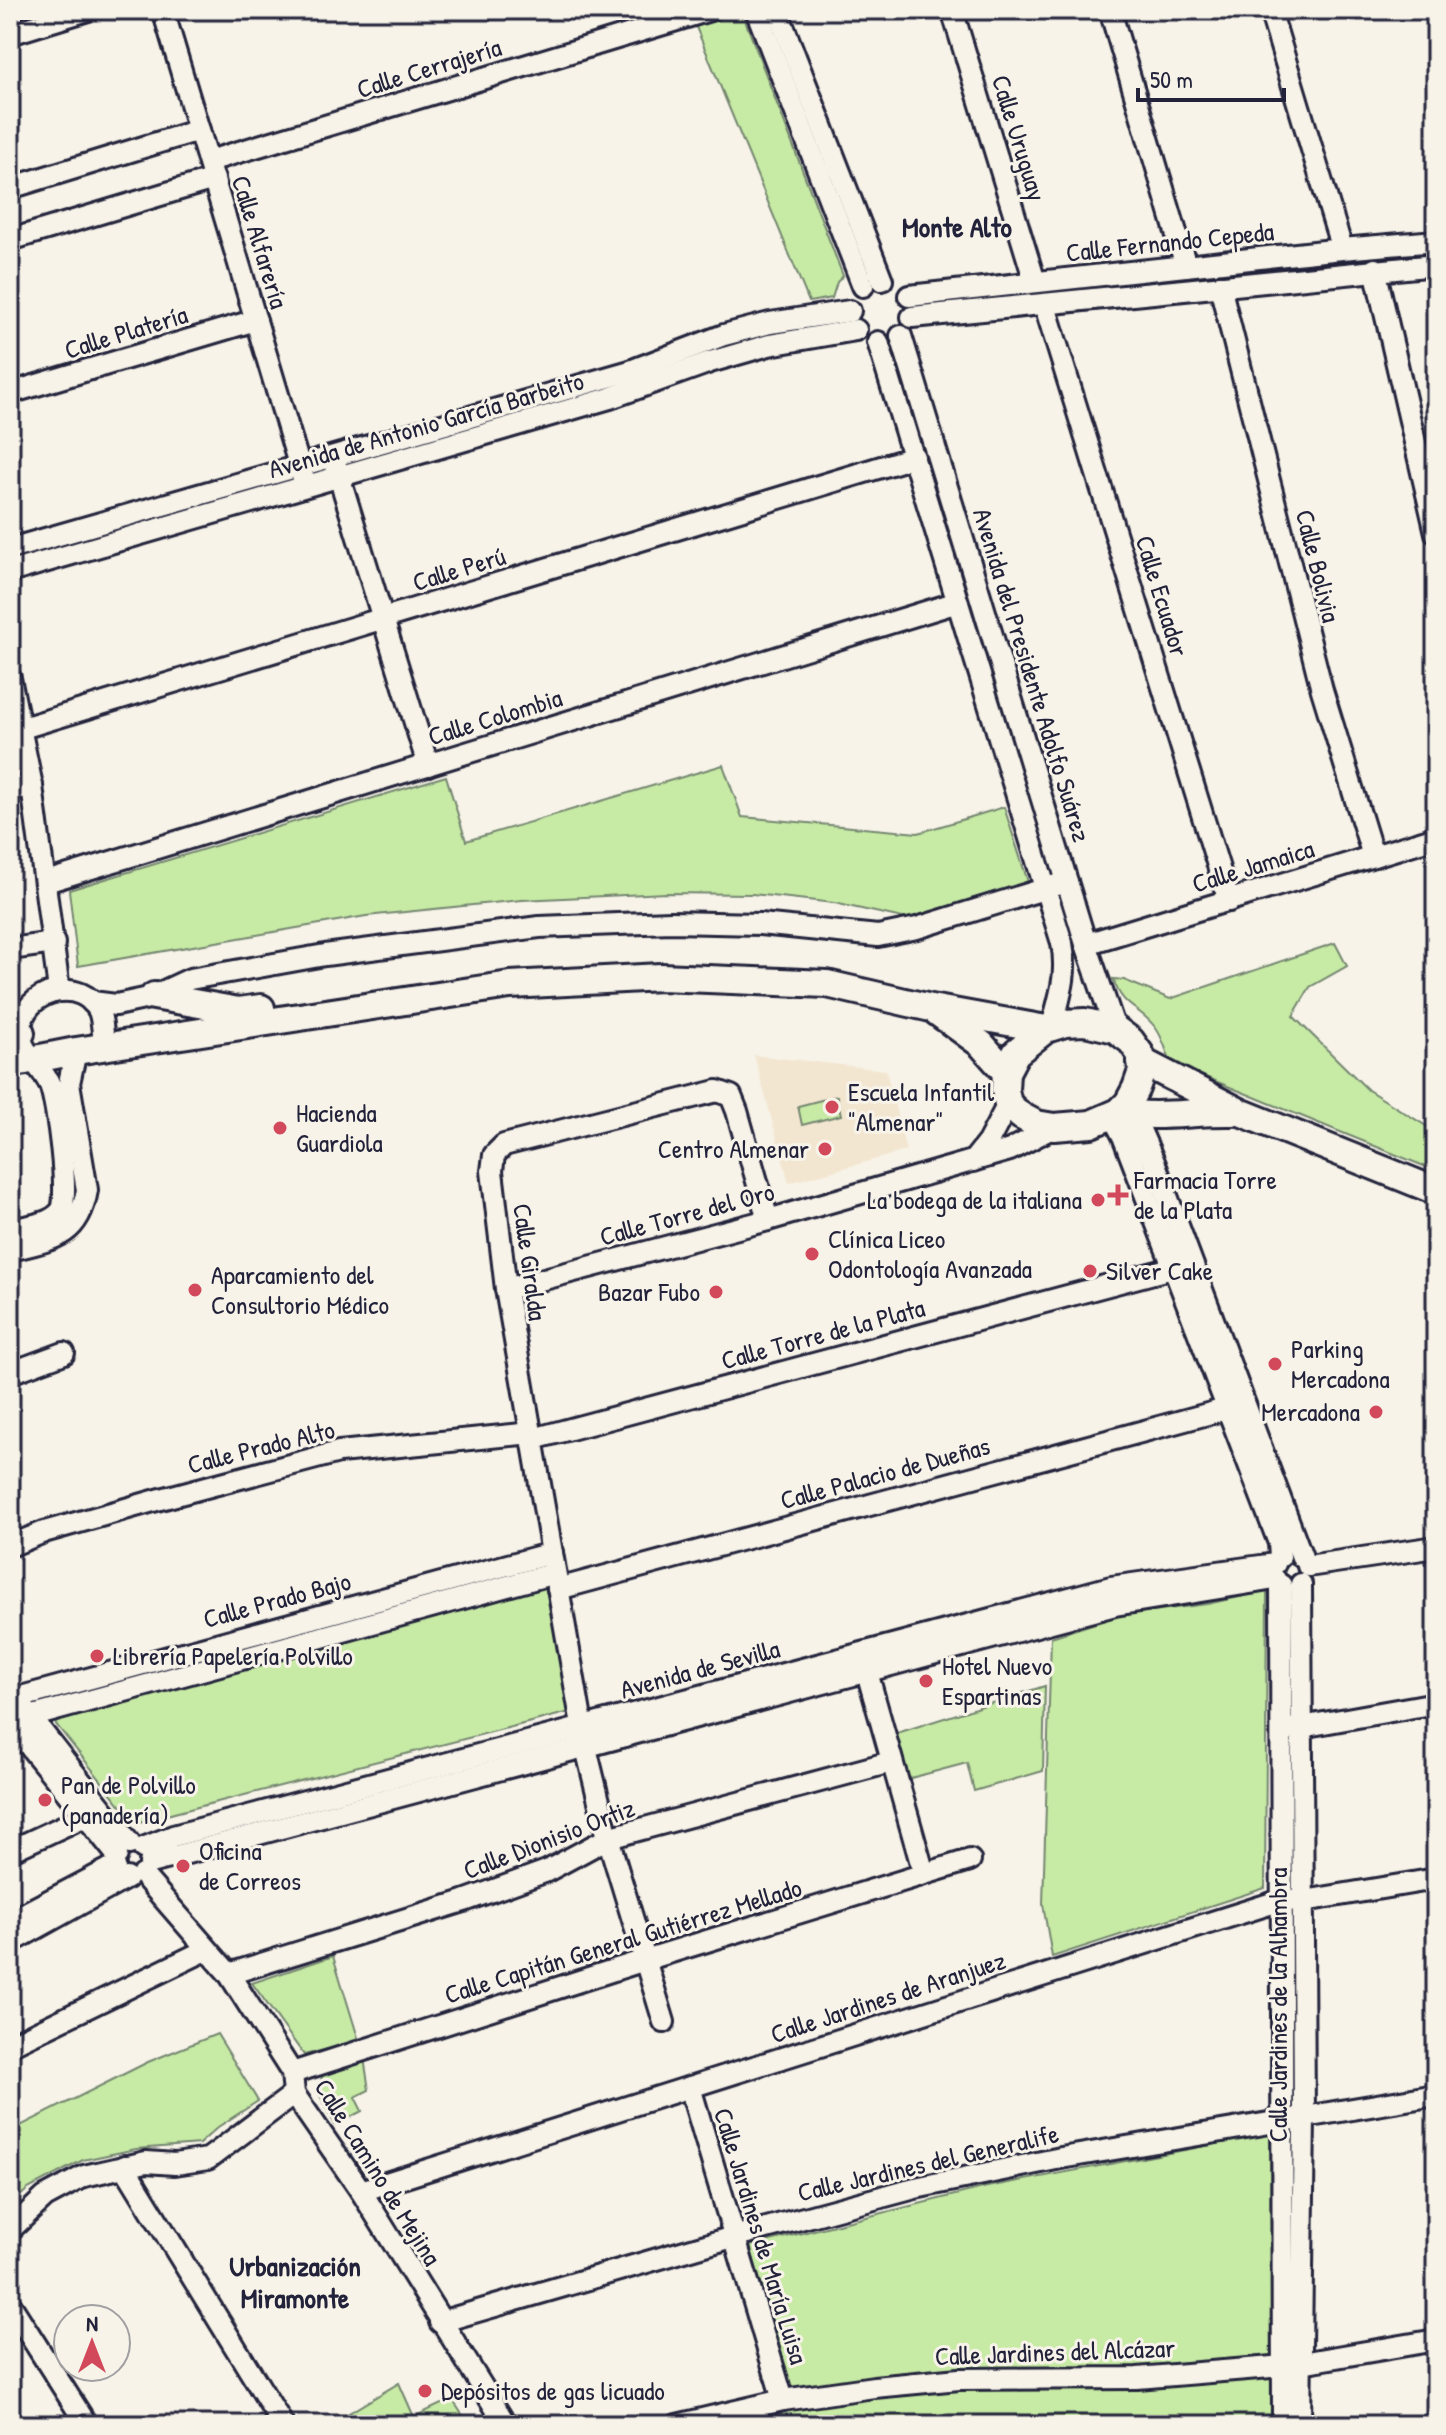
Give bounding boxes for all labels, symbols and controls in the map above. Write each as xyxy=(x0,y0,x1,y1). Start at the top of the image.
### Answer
street label: Calle Cerrajería xyxy=(352,29,505,106)
scale bar xyxy=(1138,52,1284,102)
text: 50 m xyxy=(1150,63,1193,95)
street label: Calle Uruguay xyxy=(984,71,1055,205)
street label: Calle Alfarería xyxy=(224,171,297,313)
district label: Monte Alto xyxy=(902,208,1013,246)
street label: Calle Fernando Cepeda xyxy=(1064,213,1276,270)
street label: Calle Platería xyxy=(60,296,192,367)
street label: Avenida de Antonio García Barbeito xyxy=(264,363,587,486)
street label: Avenida del Presidente Adolfo Suárez xyxy=(965,504,1100,846)
street label: Calle Bolivia xyxy=(1288,506,1349,626)
street label: Calle Ecuador xyxy=(1128,531,1197,661)
street label: Calle Perú xyxy=(408,538,510,599)
street label: Calle Colombia xyxy=(424,680,566,754)
street label: Calle Jamaica xyxy=(1188,830,1318,901)
place label: Escuela Infantil "Almenar" xyxy=(848,1074,994,1139)
place label: Hacienda Guardiola xyxy=(296,1095,383,1160)
marker: Escuela Infantil "Almenar" xyxy=(823,1098,841,1116)
marker: Hacienda Guardiola xyxy=(271,1119,289,1137)
place label: Centro Almenar xyxy=(658,1131,809,1166)
marker: Centro Almenar xyxy=(816,1140,834,1158)
place label: Farmacia Torre de la Plata xyxy=(1133,1162,1277,1227)
street label: Calle Torre del Oro xyxy=(596,1173,778,1254)
place label: La bodega de la italiana xyxy=(867,1182,1082,1217)
marker: Farmacia Torre de la Plata xyxy=(1109,1186,1127,1204)
marker: La bodega de la italiana xyxy=(1089,1191,1107,1209)
street label: Calle Giralda xyxy=(505,1201,556,1323)
place label: Clínica Liceo Odontología Avanzada xyxy=(828,1221,1032,1286)
marker: Clínica Liceo Odontología Avanzada xyxy=(803,1245,821,1263)
place label: Silver Cake xyxy=(1106,1253,1213,1288)
place label: Aparcamiento del Consultorio Médico xyxy=(211,1257,389,1322)
marker: Silver Cake xyxy=(1081,1262,1099,1280)
place label: Bazar Fubo xyxy=(598,1274,700,1309)
marker: Aparcamiento del Consultorio Médico xyxy=(186,1281,204,1299)
marker: Bazar Fubo xyxy=(707,1283,725,1301)
street label: Calle Torre de la Plata xyxy=(717,1290,928,1378)
place label: Parking Mercadona xyxy=(1291,1331,1390,1396)
marker: Parking Mercadona xyxy=(1266,1355,1284,1373)
place label: Mercadona xyxy=(1261,1394,1360,1429)
marker: Mercadona xyxy=(1367,1403,1385,1421)
street label: Calle Prado Alto xyxy=(184,1411,338,1482)
street label: Calle Palacio de Dueñas xyxy=(776,1428,994,1517)
street label: Calle Prado Bajo xyxy=(199,1563,354,1636)
street label: Avenida de Sevilla xyxy=(616,1630,783,1707)
place label: Librería Papelería Polvillo xyxy=(113,1638,353,1673)
marker: Librería Papelería Polvillo xyxy=(88,1647,106,1665)
place label: Hotel Nuevo Espartinas xyxy=(942,1648,1052,1713)
marker: Hotel Nuevo Espartinas xyxy=(917,1672,935,1690)
place label: Pan de Polvillo (panadería) xyxy=(61,1767,196,1832)
street label: Calle Dionisio Ortiz xyxy=(458,1790,640,1887)
marker: Pan de Polvillo (panadería) xyxy=(36,1791,54,1809)
place label: Oficina de Correos xyxy=(199,1833,301,1898)
marker: Oficina de Correos xyxy=(174,1857,192,1875)
street label: Calle Jardines de la Alhambra xyxy=(1260,1868,1295,2142)
street label: Calle Capitán General Gutiérrez Mellado xyxy=(440,1869,806,2012)
street label: Calle Jardines de Aranjuez xyxy=(766,1942,1010,2051)
street label: Calle Camino de Mejina xyxy=(307,2072,450,2272)
street label: Calle Jardines de María Luisa xyxy=(706,2104,817,2368)
street label: Calle Jardines del Generalife xyxy=(794,2115,1062,2210)
district label: Urbanización Miramonte xyxy=(229,2247,361,2317)
north arrow xyxy=(52,2303,132,2383)
text: N xyxy=(86,2308,98,2338)
street label: Calle Jardines del Alcázar xyxy=(934,2330,1176,2373)
place label: Depósitos de gas licuado xyxy=(441,2373,665,2408)
marker: Depósitos de gas licuado xyxy=(416,2382,434,2400)

